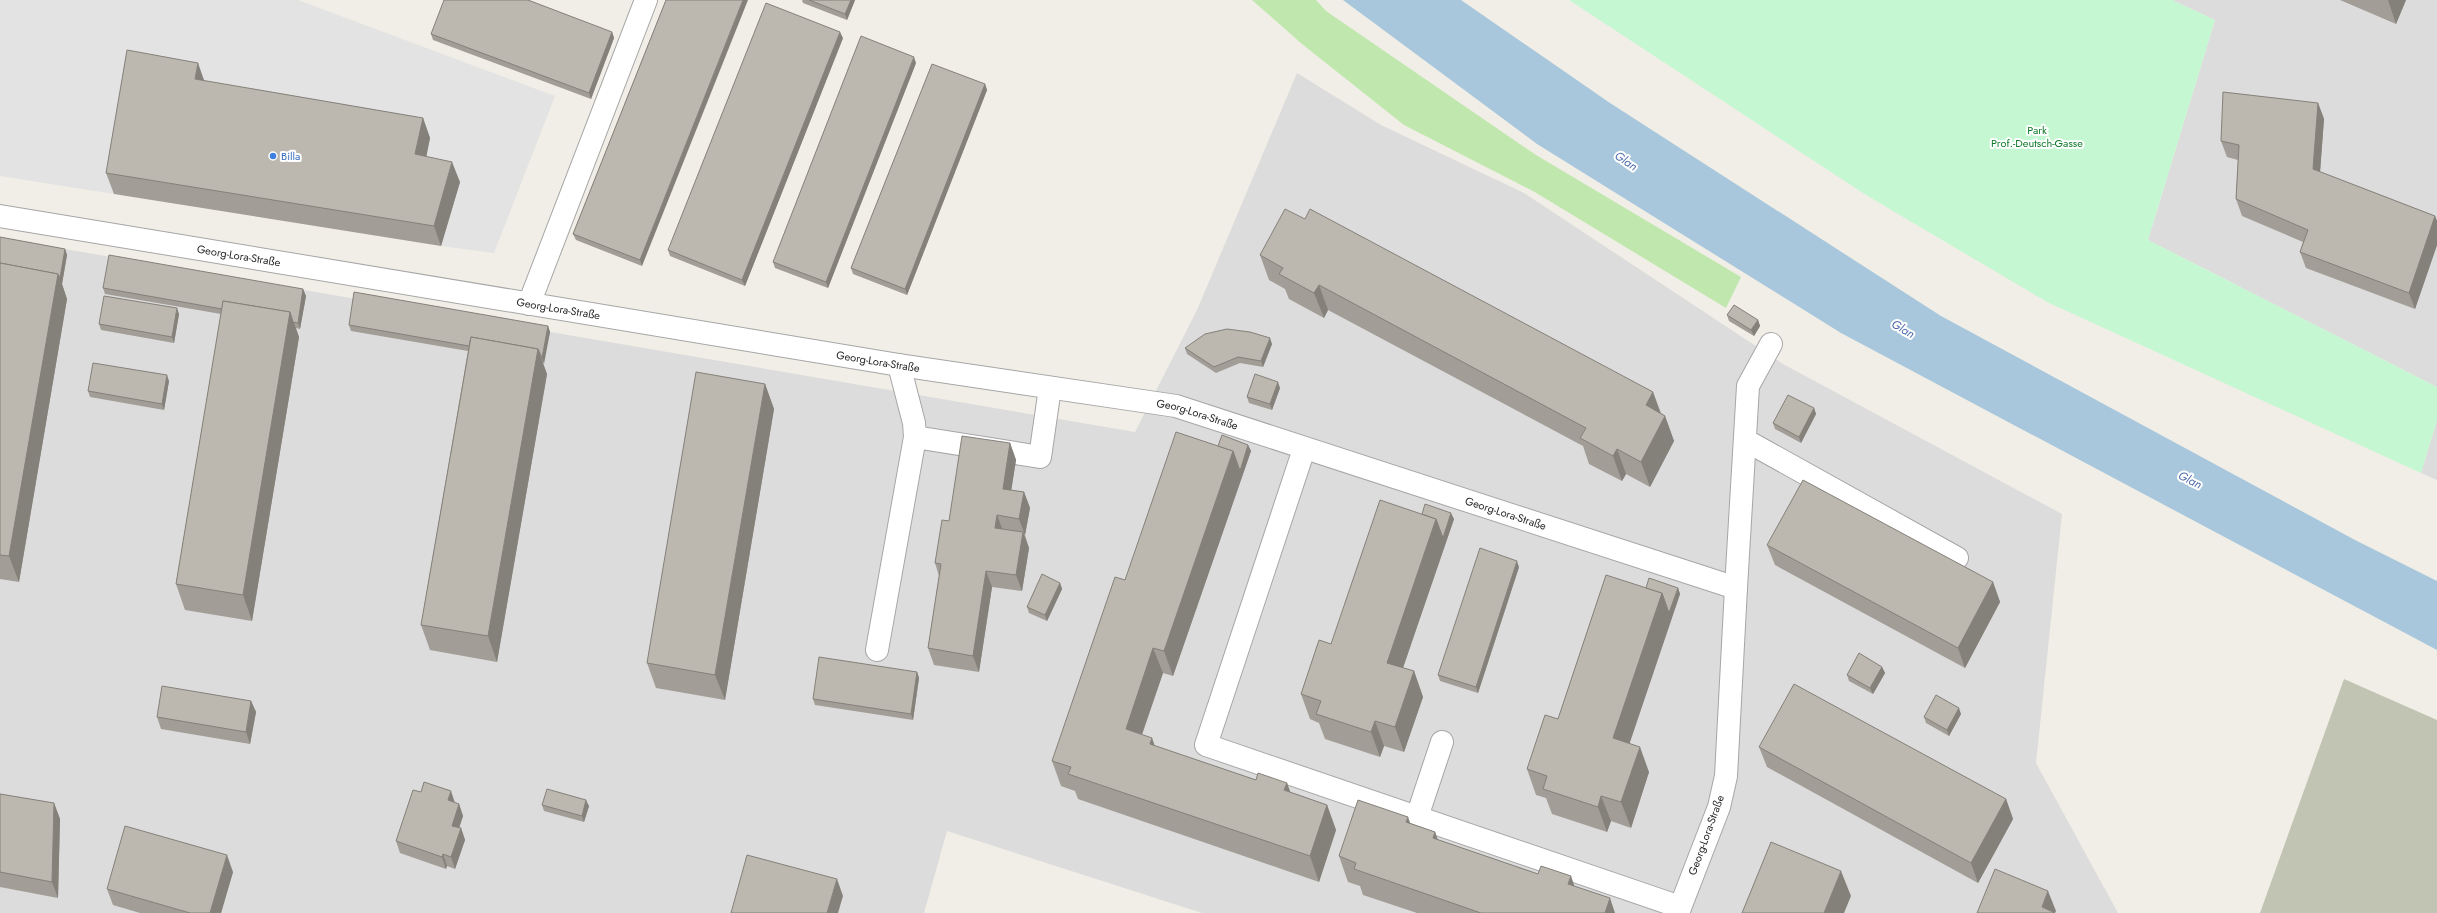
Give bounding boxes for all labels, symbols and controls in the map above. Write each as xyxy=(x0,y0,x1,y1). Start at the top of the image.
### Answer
park label: Park Prof.-Deutsch-Gasse xyxy=(1991,122,2083,151)
water label: Glan xyxy=(1611,147,1641,175)
place label: Billa xyxy=(281,148,300,164)
marker: Billa xyxy=(268,151,278,161)
street label: Georg-Lora-Straße xyxy=(196,241,282,270)
street label: Georg-Lora-Straße xyxy=(515,294,602,323)
water label: Glan xyxy=(1888,315,1918,343)
street label: Georg-Lora-Straße xyxy=(835,347,921,376)
street label: Georg-Lora-Straße xyxy=(1156,395,1241,434)
water label: Glan xyxy=(2175,466,2205,494)
street label: Georg-Lora-Straße xyxy=(1463,493,1549,534)
street label: Georg-Lora-Straße xyxy=(1684,792,1728,877)

